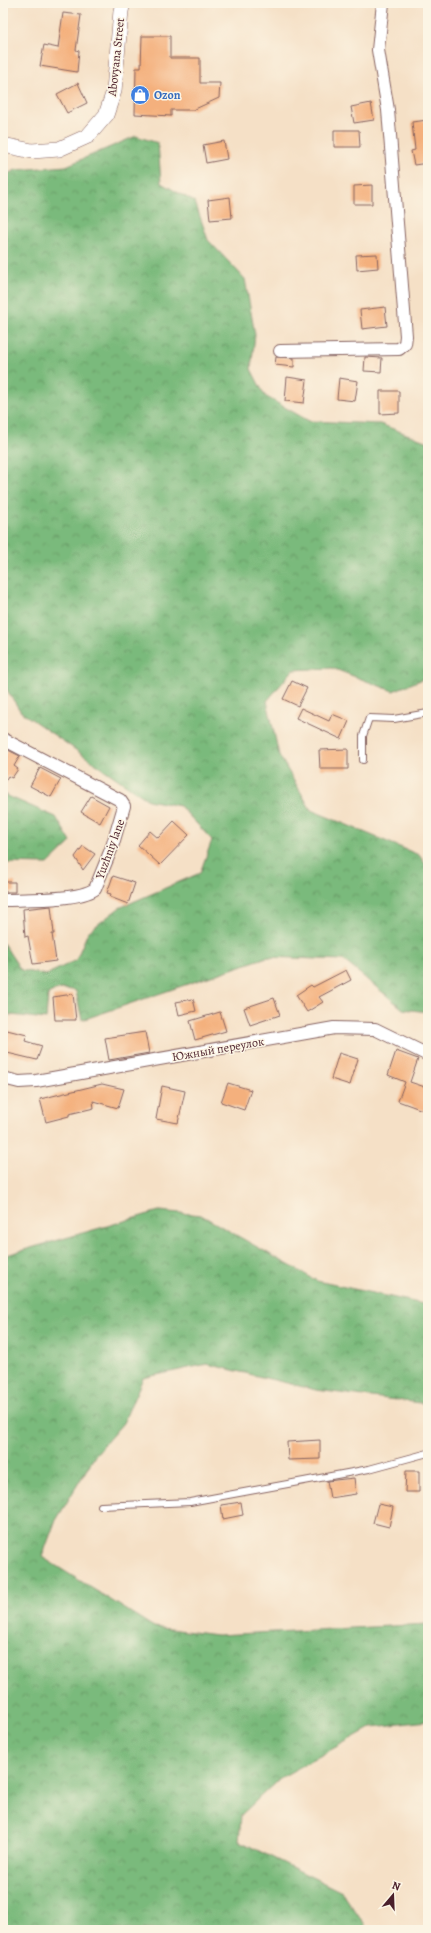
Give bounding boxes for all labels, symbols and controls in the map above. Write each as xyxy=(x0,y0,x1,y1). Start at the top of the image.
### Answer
street label: Abovyana Street xyxy=(104,17,128,98)
shop icon: Ozon xyxy=(129,84,151,106)
place label: Ozon xyxy=(154,87,181,103)
street label: Yuzhniy lane xyxy=(91,817,128,882)
street label: Южный переулок xyxy=(171,1033,265,1065)
north arrow xyxy=(373,1875,413,1915)
text: N xyxy=(390,1878,402,1894)

